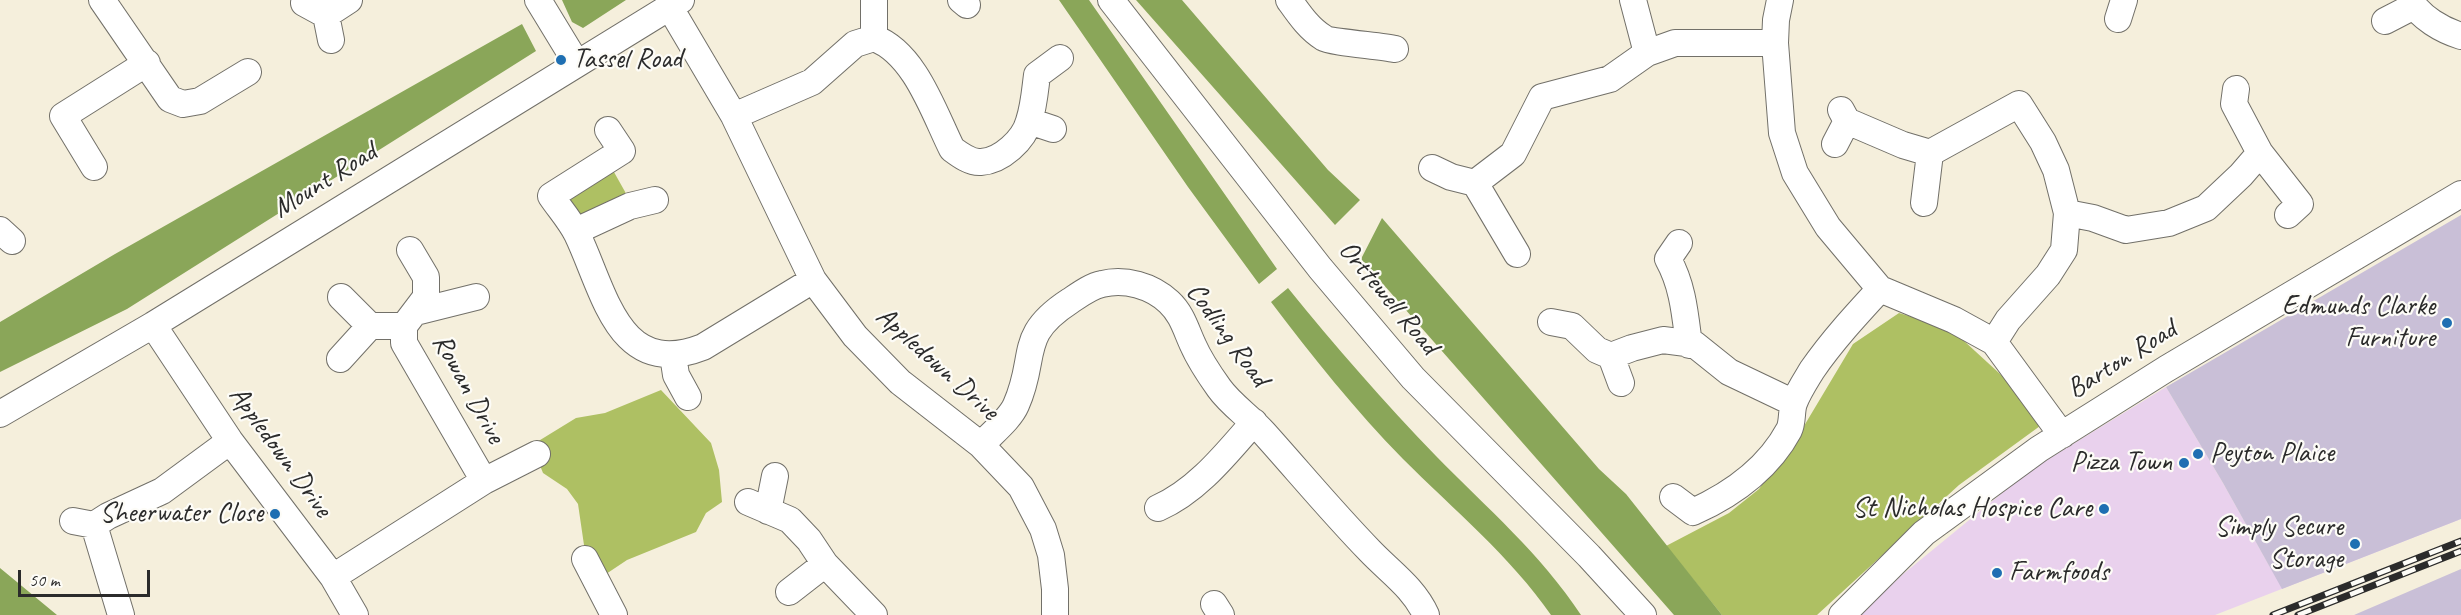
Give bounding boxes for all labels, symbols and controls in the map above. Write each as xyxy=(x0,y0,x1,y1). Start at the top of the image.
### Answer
place label: Tassel Road xyxy=(573,43,682,77)
marker: Tassel Road xyxy=(554,53,568,67)
street label: Mount Road xyxy=(267,136,383,226)
street label: Orttewell Road xyxy=(1331,234,1445,362)
street label: Codling Road xyxy=(1178,276,1276,394)
place label: Edmunds Clarke Furniture xyxy=(2282,290,2435,356)
street label: Appledown Drive xyxy=(869,300,1005,428)
street label: Barton Road xyxy=(2061,313,2183,407)
marker: Edmunds Clarke Furniture xyxy=(2440,316,2454,330)
street label: Rowan Drive xyxy=(424,328,512,450)
street label: Appledown Drive xyxy=(221,380,339,524)
place label: Peyton Plaice xyxy=(2210,437,2334,471)
place label: Pizza Town xyxy=(2071,446,2172,480)
marker: Peyton Plaice xyxy=(2191,447,2205,461)
marker: Pizza Town xyxy=(2177,456,2191,470)
place label: St Nicholas Hospice Care xyxy=(1852,492,2092,526)
place label: Sheerwater Close xyxy=(100,497,263,531)
marker: St Nicholas Hospice Care xyxy=(2097,502,2111,516)
marker: Sheerwater Close xyxy=(268,507,282,521)
place label: Simply Secure Storage xyxy=(2215,511,2343,577)
marker: Simply Secure Storage xyxy=(2348,537,2362,551)
place label: Farmfoods xyxy=(2009,556,2109,590)
scale bar xyxy=(21,558,153,596)
marker: Farmfoods xyxy=(1990,566,2004,580)
text: 50 m xyxy=(29,569,60,591)

